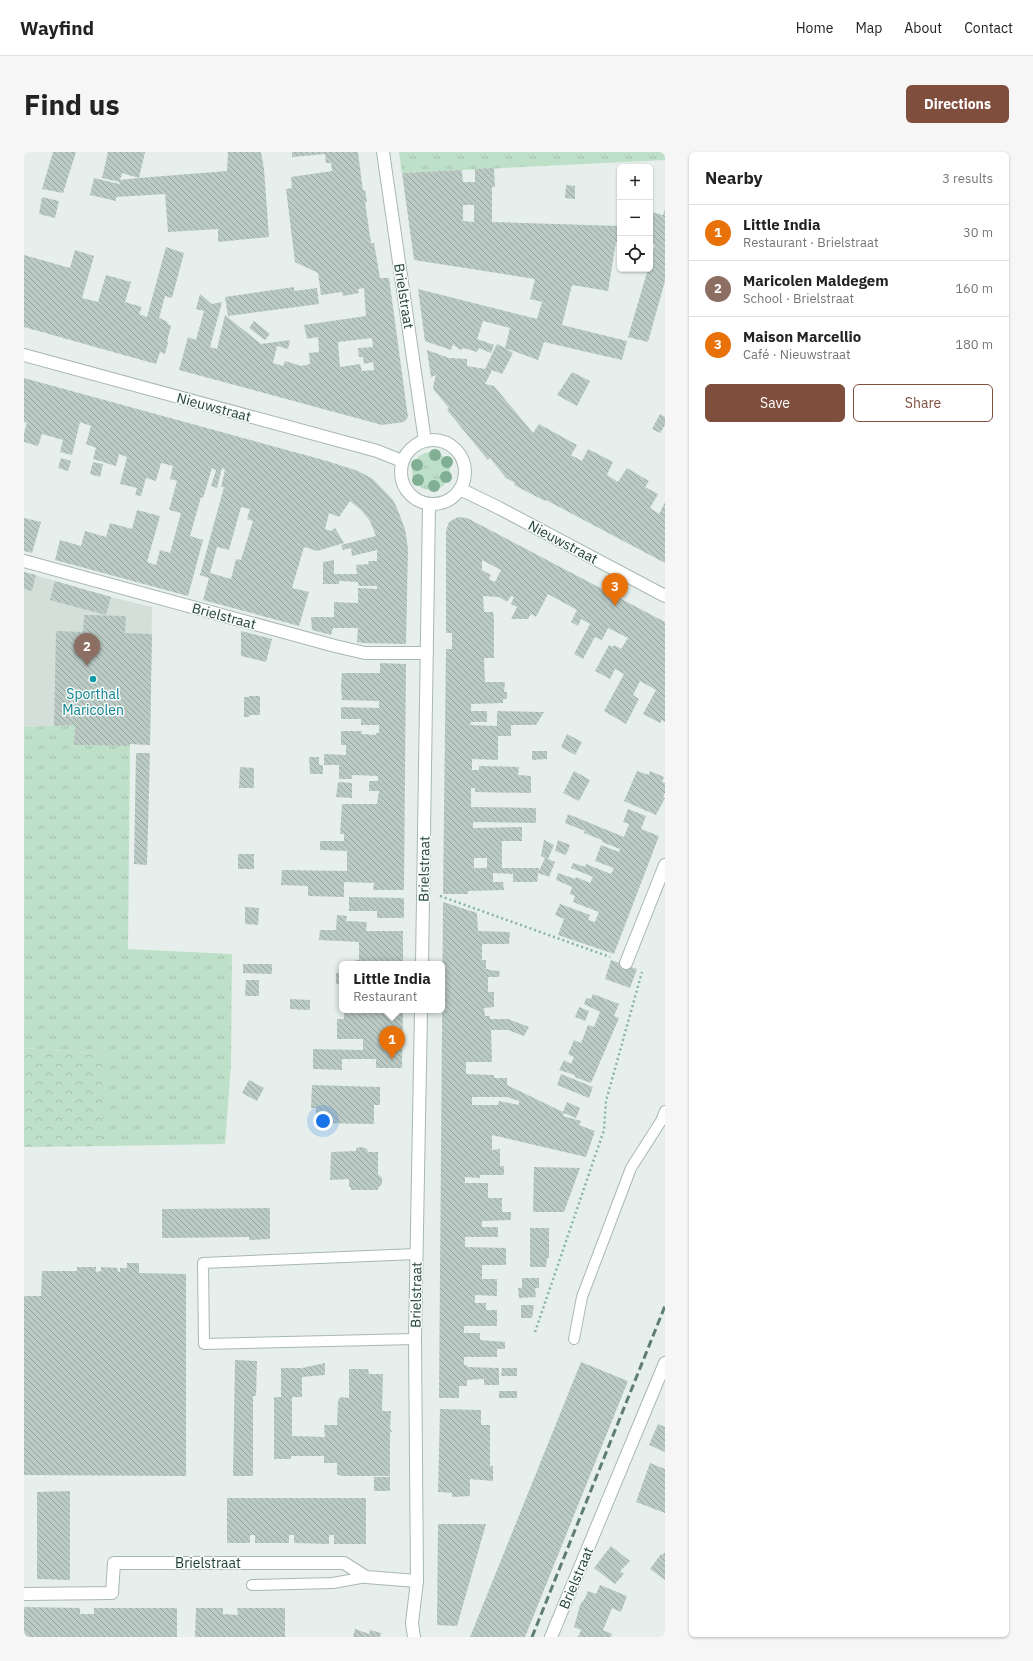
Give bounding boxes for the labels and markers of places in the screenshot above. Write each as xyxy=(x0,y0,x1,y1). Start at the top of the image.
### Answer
pin: 3 xyxy=(602,573,628,606)
pin: 2 xyxy=(74,633,100,666)
marker: Sporthal Maricolen xyxy=(88,674,98,684)
place label: Sporthal Maricolen xyxy=(62,685,124,719)
pin: 1 xyxy=(379,1026,405,1059)

